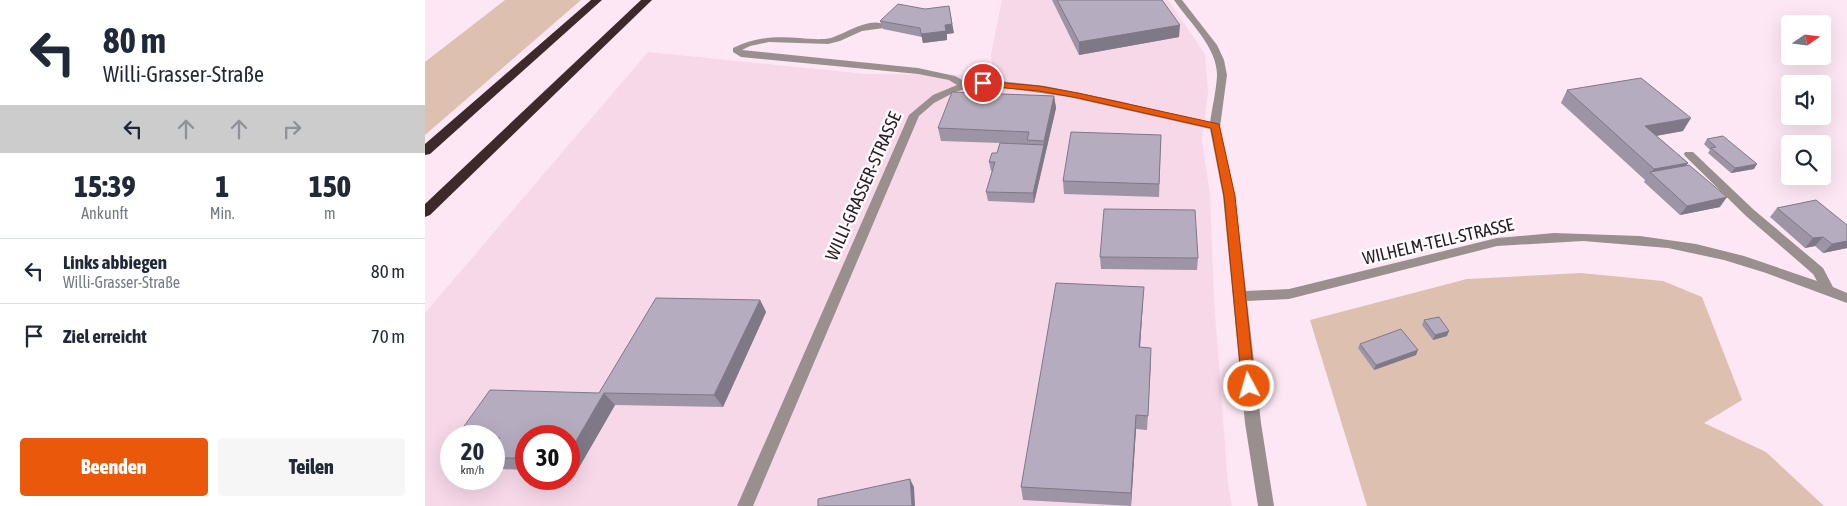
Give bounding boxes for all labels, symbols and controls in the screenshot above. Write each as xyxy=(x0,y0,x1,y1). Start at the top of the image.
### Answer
north arrow xyxy=(1781,15,1831,65)
map controls xyxy=(1781,15,1831,185)
icon: left xyxy=(20,20,85,85)
text: 80 m xyxy=(103,20,166,60)
text: Willi-Grasser-Straße xyxy=(103,61,264,87)
pin xyxy=(962,62,1004,104)
icon: arrive xyxy=(969,69,997,97)
button: sound xyxy=(1781,75,1831,125)
street label: WILLI-GRASSER-STRASSE xyxy=(821,108,905,264)
icon: left xyxy=(119,115,147,143)
icon: ahead xyxy=(172,115,200,143)
icon: ahead xyxy=(225,115,253,143)
icon: right xyxy=(278,115,306,143)
button: search xyxy=(1781,135,1831,185)
text: 15:39 xyxy=(74,169,136,203)
text: 1 xyxy=(215,169,229,203)
text: 150 xyxy=(309,169,351,203)
text: Ankunft xyxy=(81,204,128,222)
text: Min. xyxy=(210,204,235,222)
text: m xyxy=(324,204,336,222)
street label: WILHELM-TELL-STRASSE xyxy=(1360,213,1516,269)
text: Links abbiegen xyxy=(63,251,167,273)
icon: left xyxy=(20,257,48,285)
text: 80 m xyxy=(371,260,405,282)
text: Willi-Grasser-Straße xyxy=(63,273,180,291)
icon: arrive xyxy=(20,322,48,350)
text: Ziel erreicht xyxy=(63,325,147,347)
text: 70 m xyxy=(371,325,405,347)
position arrow xyxy=(1222,359,1274,411)
speed limit sign: 30 xyxy=(515,425,580,490)
text: 20 xyxy=(461,437,484,465)
button: Beenden xyxy=(20,438,208,496)
button: Teilen xyxy=(218,438,405,496)
text: km/h xyxy=(461,463,484,477)

